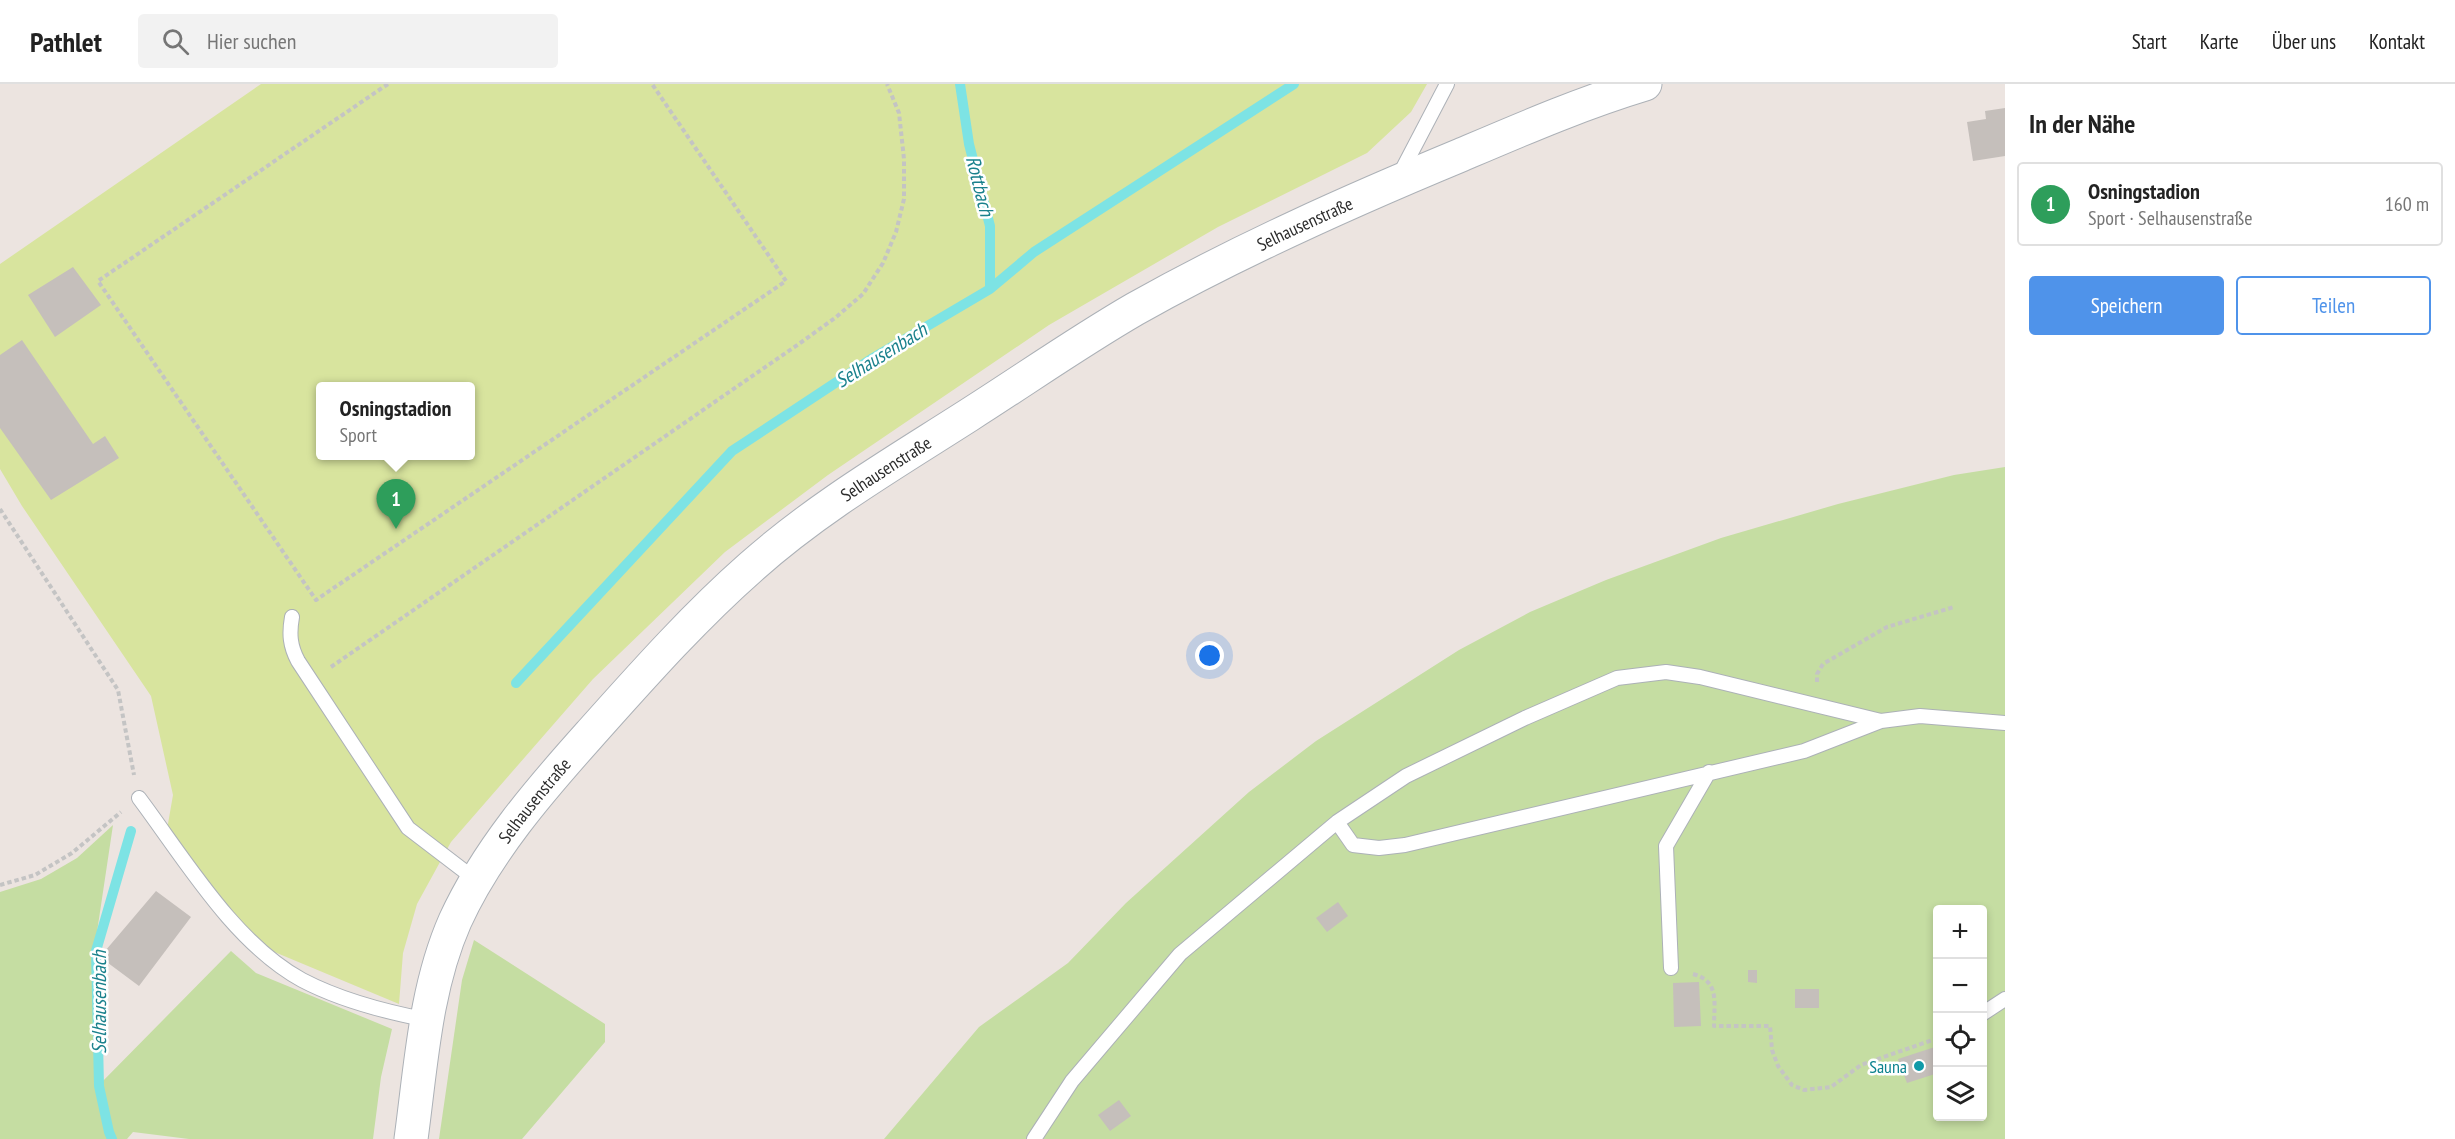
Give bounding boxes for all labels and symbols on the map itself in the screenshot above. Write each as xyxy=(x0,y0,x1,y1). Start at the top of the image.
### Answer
water label: Rottbach xyxy=(960,153,1000,220)
street label: Selhausenstraße xyxy=(1253,191,1356,255)
water label: Selhausenbach xyxy=(830,316,933,393)
street label: Selhausenstraße xyxy=(836,431,935,506)
pin: 1 xyxy=(376,480,416,529)
your location xyxy=(1195,641,1224,670)
street label: Selhausenstraße xyxy=(493,753,575,847)
water label: Selhausenbach xyxy=(86,949,112,1054)
place label: Sauna xyxy=(1869,1055,1907,1078)
marker: Sauna xyxy=(1912,1059,1926,1073)

